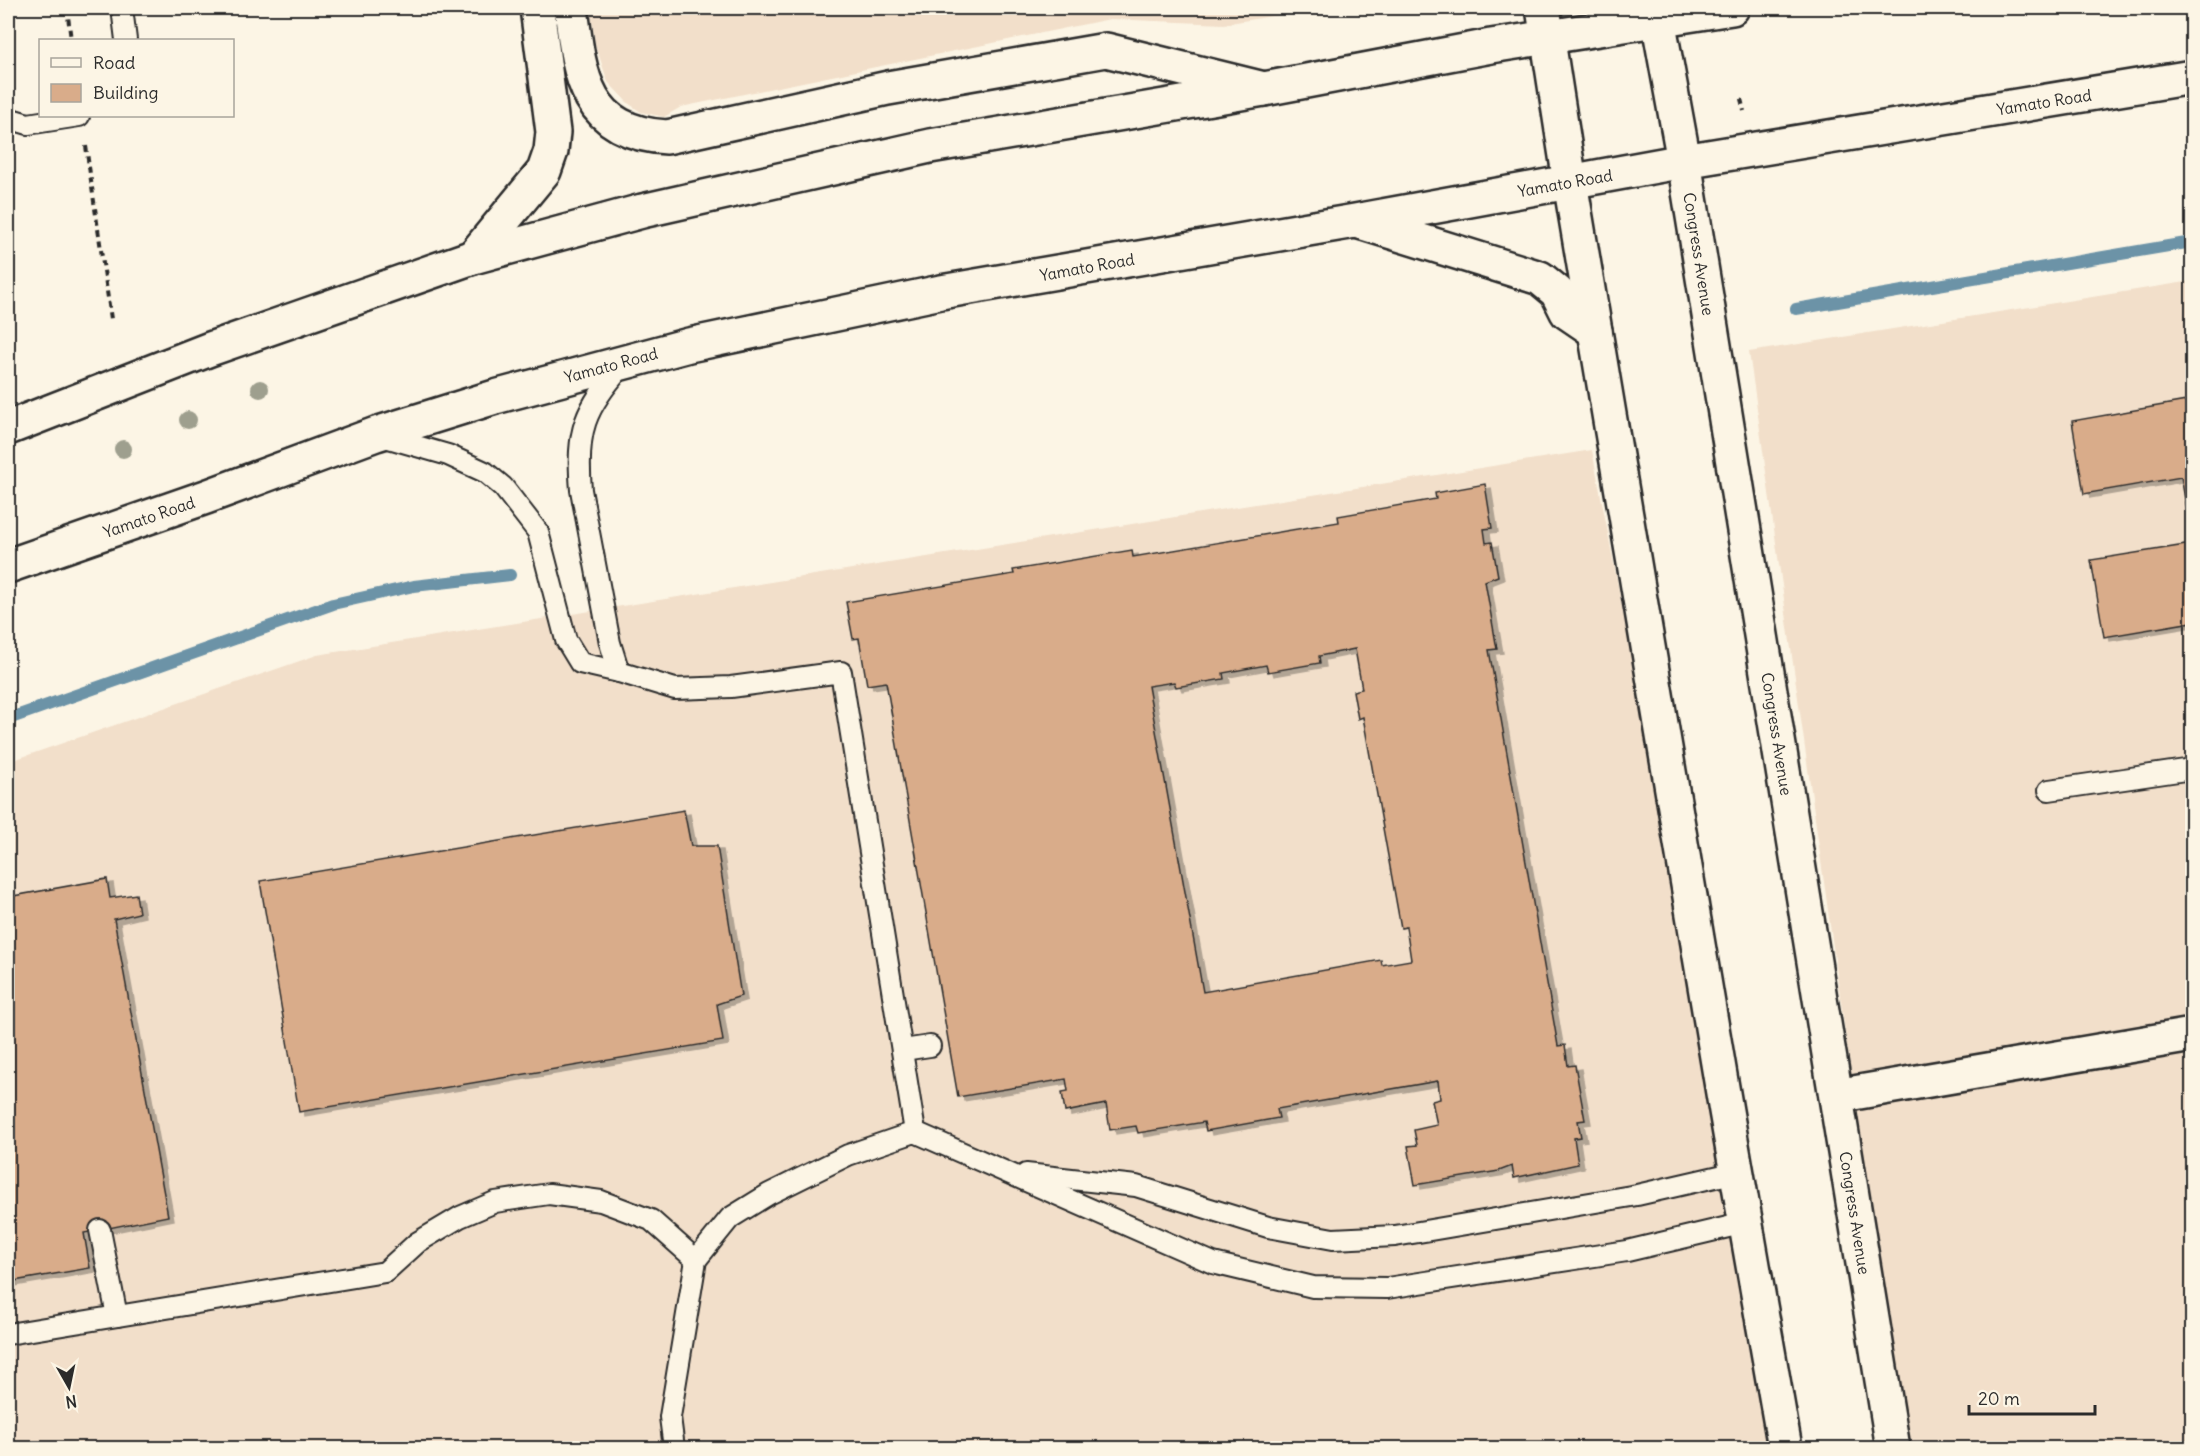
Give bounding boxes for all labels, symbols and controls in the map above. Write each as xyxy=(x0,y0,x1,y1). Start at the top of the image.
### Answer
legend xyxy=(39,39,234,117)
text: Road xyxy=(93,51,136,74)
text: Building xyxy=(93,81,158,104)
street label: Yamato Road xyxy=(1995,85,2093,119)
street label: Yamato Road xyxy=(1516,165,1614,201)
street label: Congress Avenue xyxy=(1679,191,1719,317)
street label: Yamato Road xyxy=(1038,249,1136,285)
street label: Yamato Road xyxy=(562,343,660,387)
street label: Yamato Road xyxy=(100,492,198,542)
street label: Congress Avenue xyxy=(1757,671,1797,797)
street label: Congress Avenue xyxy=(1835,1150,1875,1276)
north arrow xyxy=(39,1357,99,1417)
scale bar xyxy=(1969,1378,2095,1416)
text: 20 m xyxy=(1978,1387,2020,1410)
text: N xyxy=(64,1391,78,1413)

